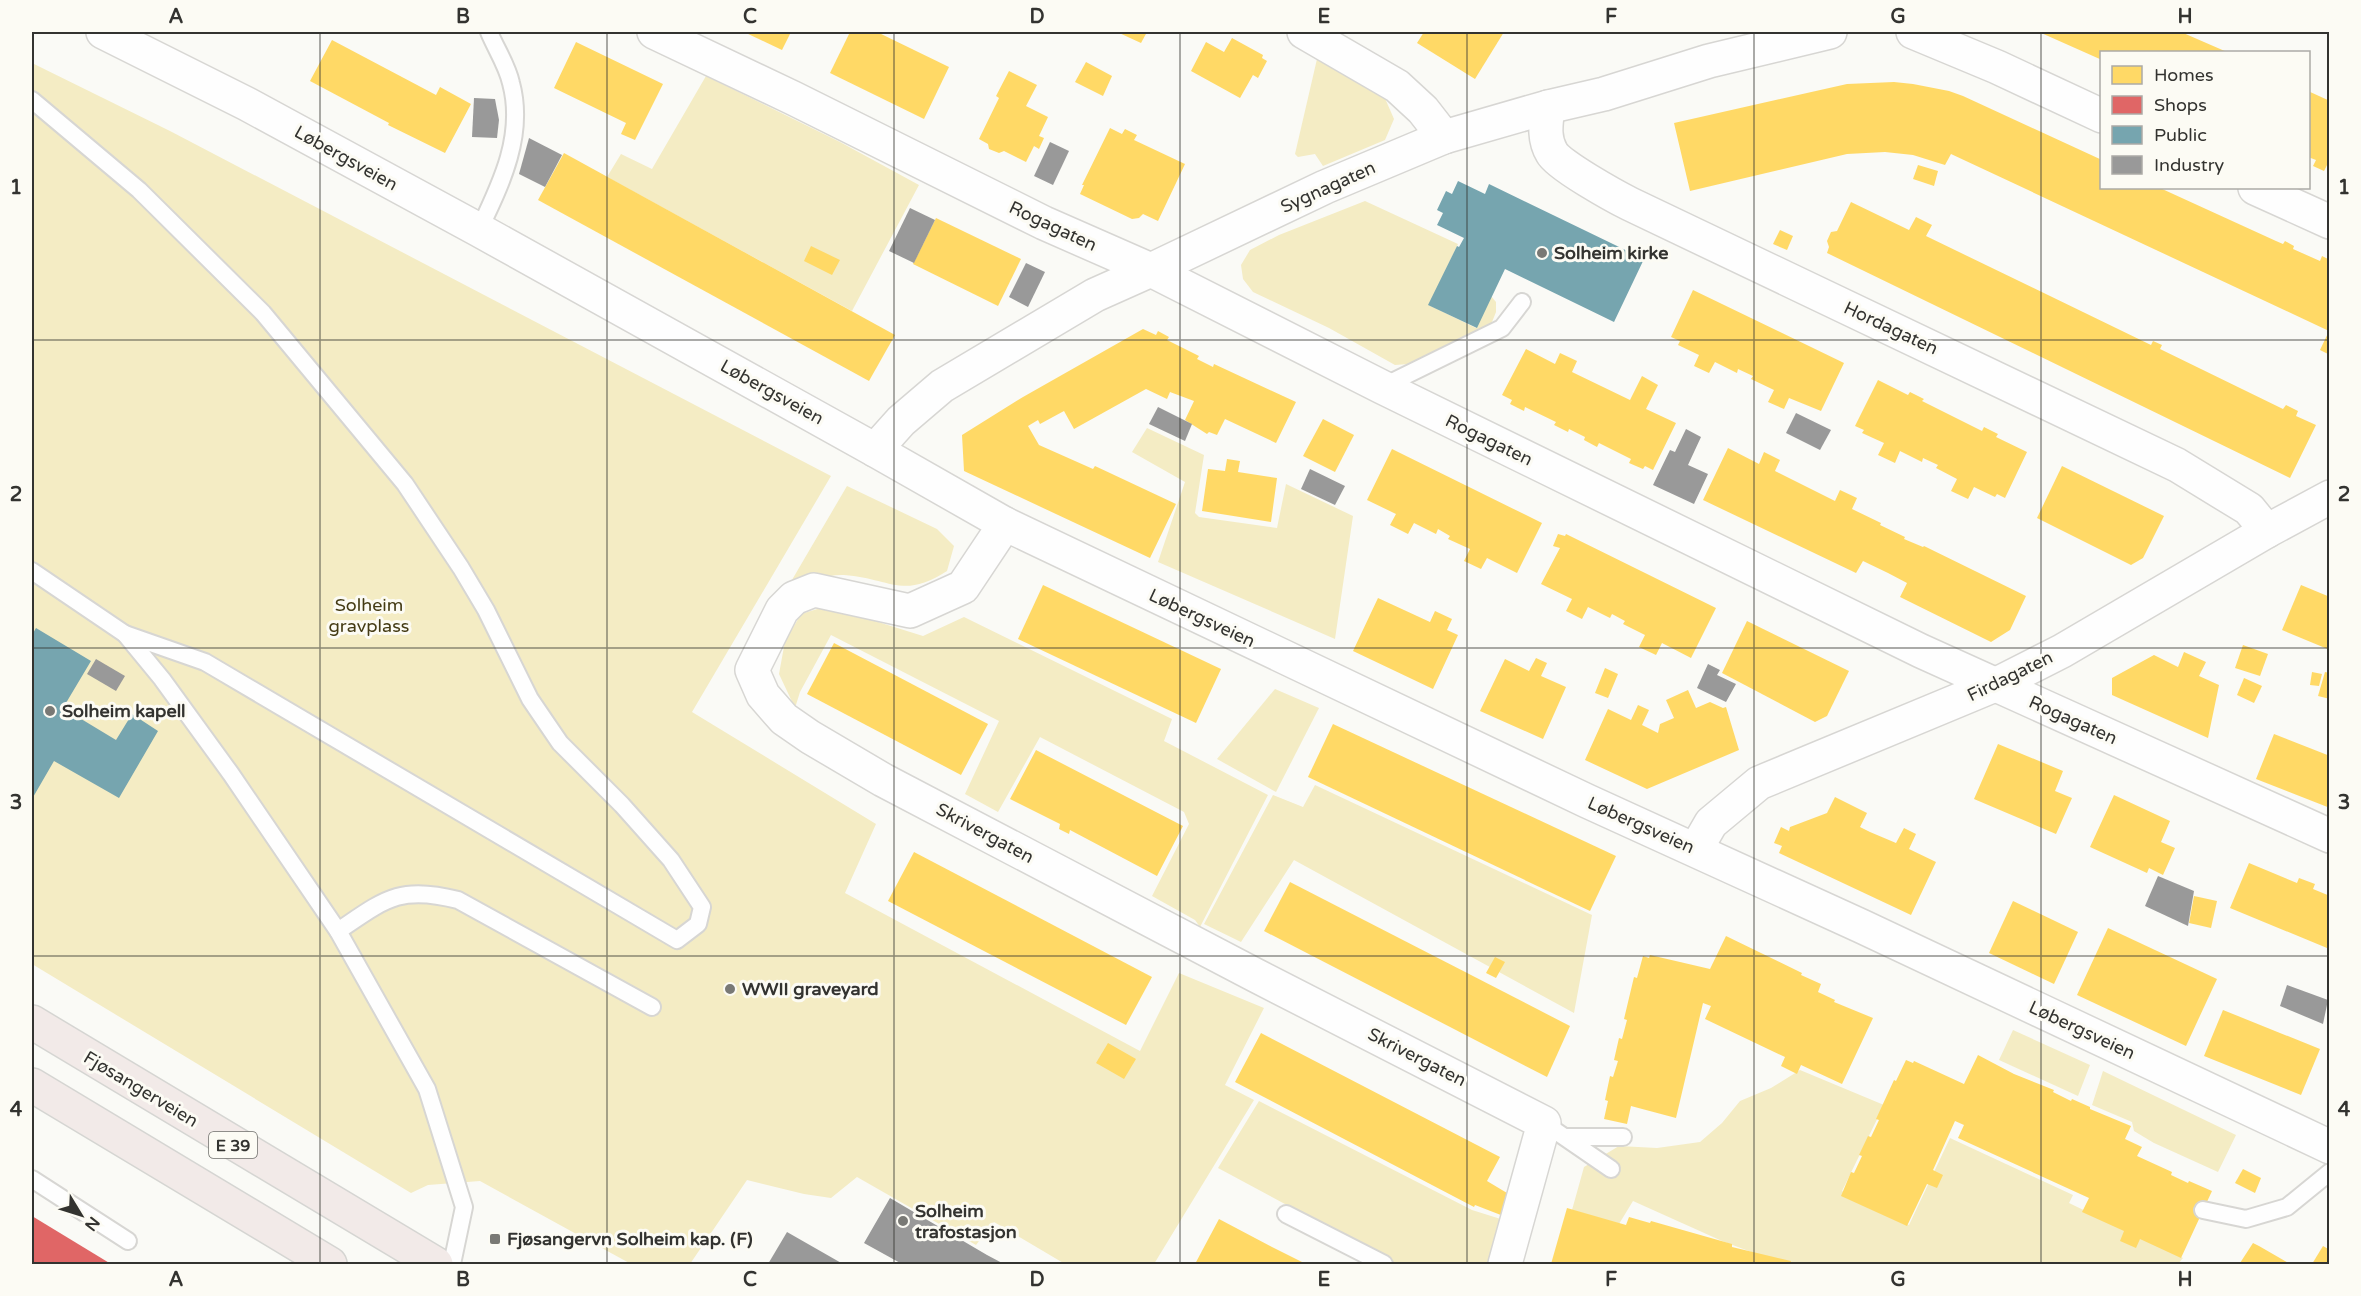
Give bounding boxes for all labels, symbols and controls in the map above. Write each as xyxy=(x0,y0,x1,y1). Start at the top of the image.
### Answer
text: A xyxy=(169,5,184,29)
text: B xyxy=(456,5,470,29)
text: C xyxy=(743,5,757,29)
text: D xyxy=(1029,5,1045,29)
text: E xyxy=(1318,5,1331,29)
text: F xyxy=(1605,5,1617,29)
text: G xyxy=(1890,5,1906,29)
text: H xyxy=(2177,5,2193,29)
legend xyxy=(2100,51,2310,189)
text: Homes xyxy=(2154,64,2214,86)
text: Shops xyxy=(2154,94,2207,116)
street label: Løbergsveien xyxy=(291,121,401,195)
text: Public xyxy=(2154,124,2207,146)
text: Industry xyxy=(2154,154,2225,176)
street label: Sygnagaten xyxy=(1277,156,1379,218)
text: 1 xyxy=(10,176,22,200)
text: 1 xyxy=(2338,176,2350,200)
street label: Rogagaten xyxy=(1006,196,1100,256)
place label: Solheim kirke xyxy=(1554,242,1668,264)
marker: Solheim kirke xyxy=(1535,246,1549,260)
street label: Hordagaten xyxy=(1840,297,1942,359)
street label: Løbergsveien xyxy=(717,355,827,429)
street label: Rogagaten xyxy=(1442,409,1536,471)
text: 2 xyxy=(10,483,22,507)
text: 2 xyxy=(2338,483,2350,507)
street label: Løbergsveien xyxy=(1145,584,1259,652)
park label: Solheim gravplass xyxy=(329,594,409,637)
street label: Firdagaten xyxy=(1964,646,2056,706)
street label: Rogagaten xyxy=(2025,691,2121,749)
place label: Solheim kapell xyxy=(62,700,186,722)
marker: Solheim kapell xyxy=(43,704,57,718)
text: 3 xyxy=(10,791,22,815)
text: 3 xyxy=(2338,791,2350,815)
street label: Løbergsveien xyxy=(1584,792,1698,858)
street label: Skrivergaten xyxy=(932,798,1038,868)
place label: WWII graveyard xyxy=(742,978,879,1000)
marker: WWII graveyard xyxy=(723,982,737,996)
street label: Løbergsveien xyxy=(2025,996,2139,1064)
street label: Skrivergaten xyxy=(1364,1023,1470,1091)
street label: Fjøsangerveien xyxy=(80,1046,202,1132)
text: 4 xyxy=(10,1098,23,1122)
text: 4 xyxy=(2338,1098,2351,1122)
road number: E 39 xyxy=(209,1132,257,1158)
north arrow xyxy=(51,1185,111,1245)
place label: Solheim trafostasjon xyxy=(915,1200,1017,1243)
text: N xyxy=(80,1212,104,1235)
marker: Solheim trafostasjon xyxy=(896,1214,910,1228)
place label: Fjøsangervn Solheim kap. (F) xyxy=(507,1228,753,1250)
marker: Fjøsangervn Solheim kap. (F) xyxy=(488,1232,502,1246)
text: A xyxy=(169,1268,184,1292)
text: B xyxy=(456,1268,470,1292)
text: C xyxy=(743,1268,757,1292)
text: D xyxy=(1029,1268,1045,1292)
text: E xyxy=(1318,1268,1331,1292)
text: F xyxy=(1605,1268,1617,1292)
text: G xyxy=(1890,1268,1906,1292)
text: H xyxy=(2177,1268,2193,1292)

